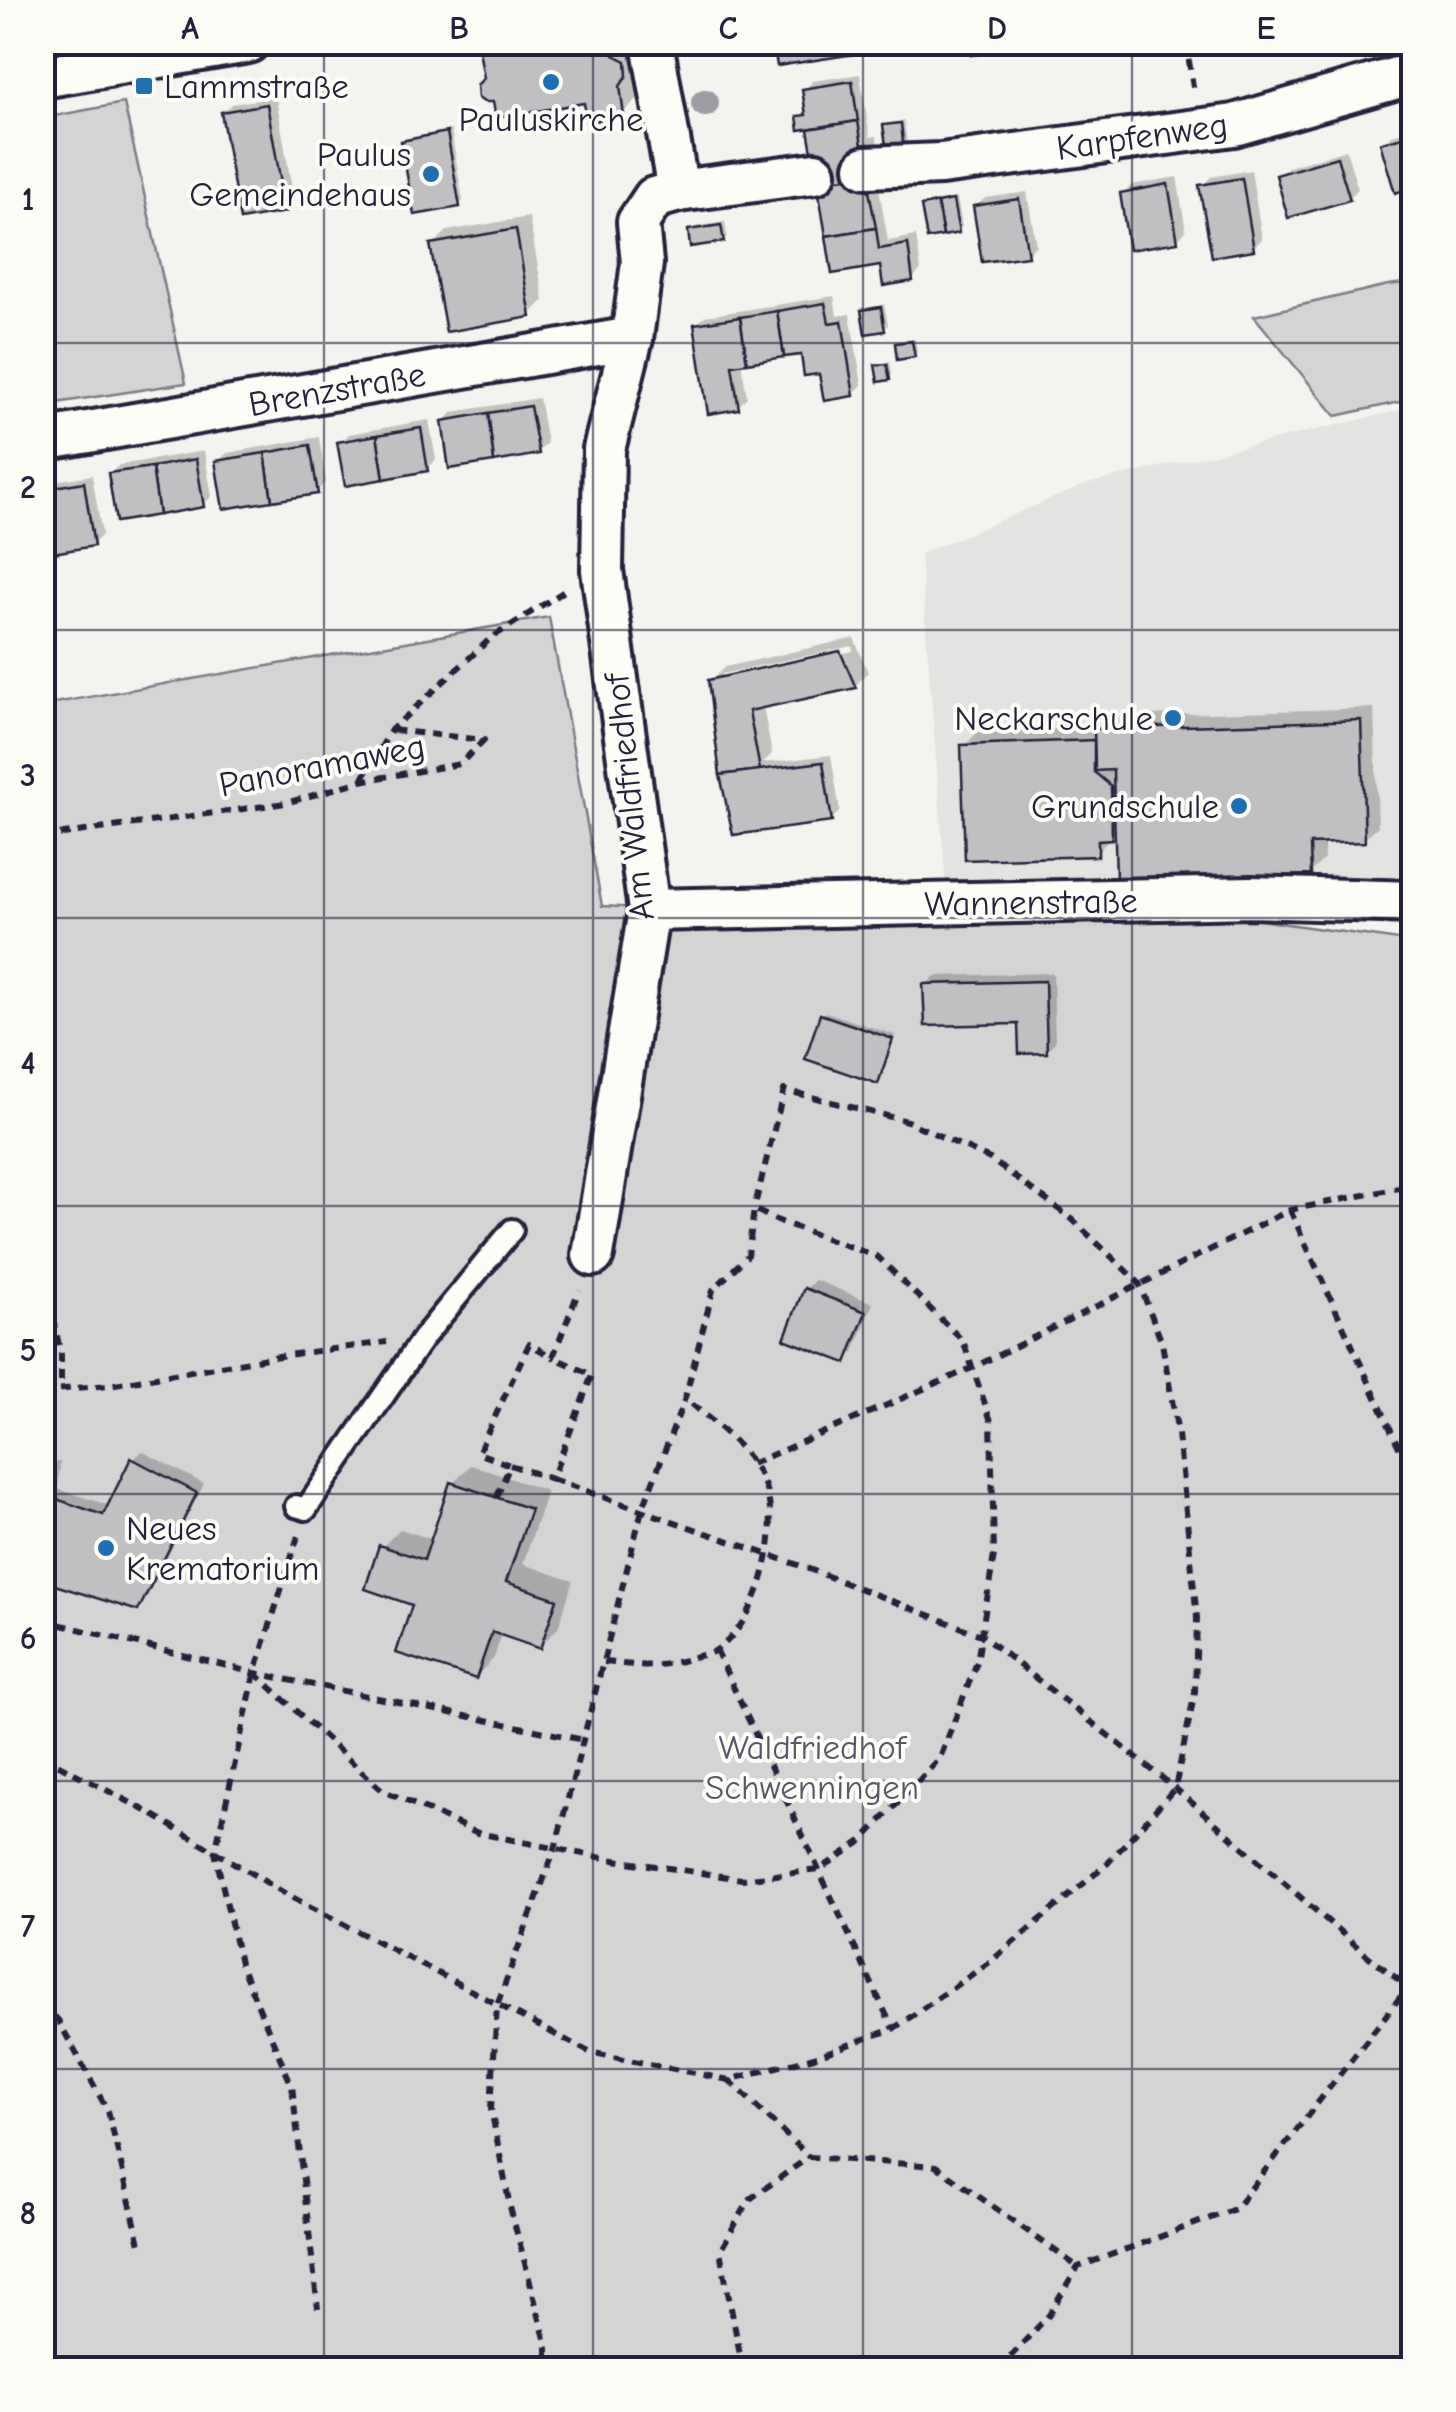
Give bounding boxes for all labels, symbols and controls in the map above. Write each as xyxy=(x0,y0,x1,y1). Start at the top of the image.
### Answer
text: A xyxy=(181,10,199,47)
text: B xyxy=(449,10,469,47)
text: C xyxy=(718,10,738,47)
text: D xyxy=(987,10,1007,47)
text: E xyxy=(1257,10,1276,47)
place label: Lammstraße xyxy=(164,66,349,107)
marker: Pauluskirche xyxy=(540,71,562,93)
marker: Lammstraße xyxy=(133,75,155,97)
place label: Pauluskirche xyxy=(458,99,644,140)
street label: Karpfenweg xyxy=(1054,104,1230,169)
place label: Paulus Gemeindehaus xyxy=(189,134,411,215)
marker: Paulus Gemeindehaus xyxy=(420,163,442,185)
text: 1 xyxy=(22,181,34,218)
street label: Brenzstraße xyxy=(245,354,429,425)
text: 2 xyxy=(20,469,36,506)
street label: Am Waldfriedhof xyxy=(596,669,663,922)
place label: Neckarschule xyxy=(954,698,1153,739)
marker: Neckarschule xyxy=(1162,707,1184,729)
street label: Panoramaweg xyxy=(216,725,428,806)
text: 3 xyxy=(20,757,36,794)
place label: Grundschule xyxy=(1031,786,1219,827)
marker: Grundschule xyxy=(1228,795,1250,817)
street label: Wannenstraße xyxy=(924,880,1138,925)
text: 4 xyxy=(20,1045,36,1082)
text: 5 xyxy=(20,1332,37,1369)
place label: Neues Krematorium xyxy=(126,1508,320,1589)
marker: Neues Krematorium xyxy=(95,1537,117,1559)
text: 6 xyxy=(20,1620,36,1657)
park label: Waldfriedhof Schwenningen xyxy=(705,1727,919,1808)
text: 7 xyxy=(21,1908,36,1945)
text: 8 xyxy=(20,2195,36,2232)

